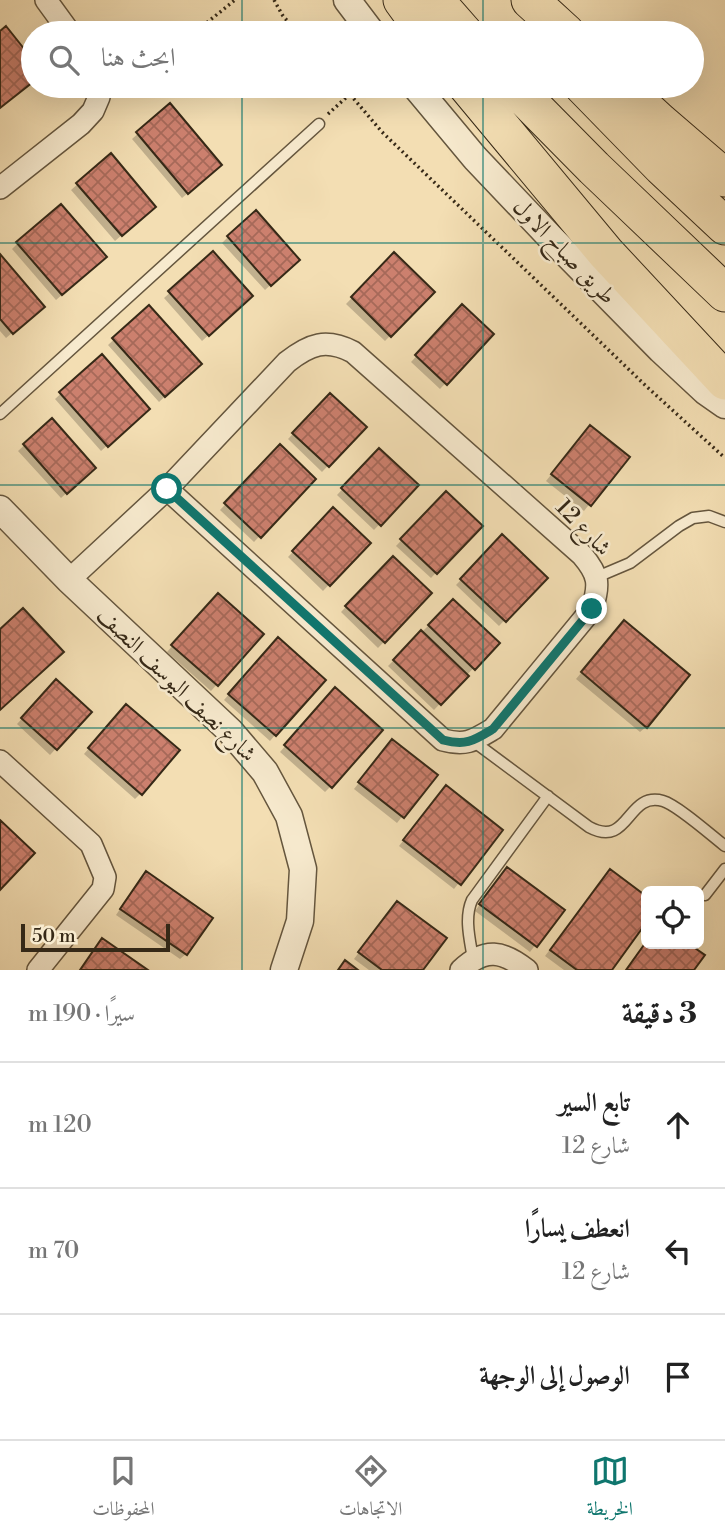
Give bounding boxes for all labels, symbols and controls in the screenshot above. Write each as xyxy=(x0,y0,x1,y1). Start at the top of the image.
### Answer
search box xyxy=(21,21,704,98)
icon: search xyxy=(45,41,83,79)
text: ابحث هنا xyxy=(101,42,176,74)
street label: طريق صباح الاول xyxy=(502,193,622,315)
route start xyxy=(151,473,182,504)
street label: شارع 12 xyxy=(546,493,617,565)
route end xyxy=(576,593,607,624)
street label: شارع نصف اليوسف النصف xyxy=(87,601,262,772)
map controls xyxy=(641,886,704,949)
button: locate xyxy=(641,886,704,949)
scale bar xyxy=(21,921,170,953)
text: 50 m xyxy=(32,924,76,948)
text: 3 دقيقة xyxy=(622,995,697,1033)
text: سيرًا · 190 m xyxy=(28,1000,135,1028)
text: تابع السير xyxy=(558,1087,630,1119)
icon: ahead xyxy=(659,1106,697,1144)
text: 120 m xyxy=(28,1111,92,1139)
text: شارع 12 xyxy=(562,1132,630,1160)
text: انعطف يسارًا xyxy=(525,1213,630,1245)
icon: left xyxy=(659,1232,697,1270)
text: 70 m xyxy=(28,1237,79,1265)
text: شارع 12 xyxy=(562,1258,630,1286)
icon: arrive xyxy=(659,1358,697,1396)
text: الوصول إلى الوجهة xyxy=(479,1360,630,1392)
tab: المحفوظات xyxy=(92,1452,155,1527)
tab: الاتجاهات xyxy=(339,1452,402,1527)
tab: الخريطة xyxy=(587,1452,633,1527)

